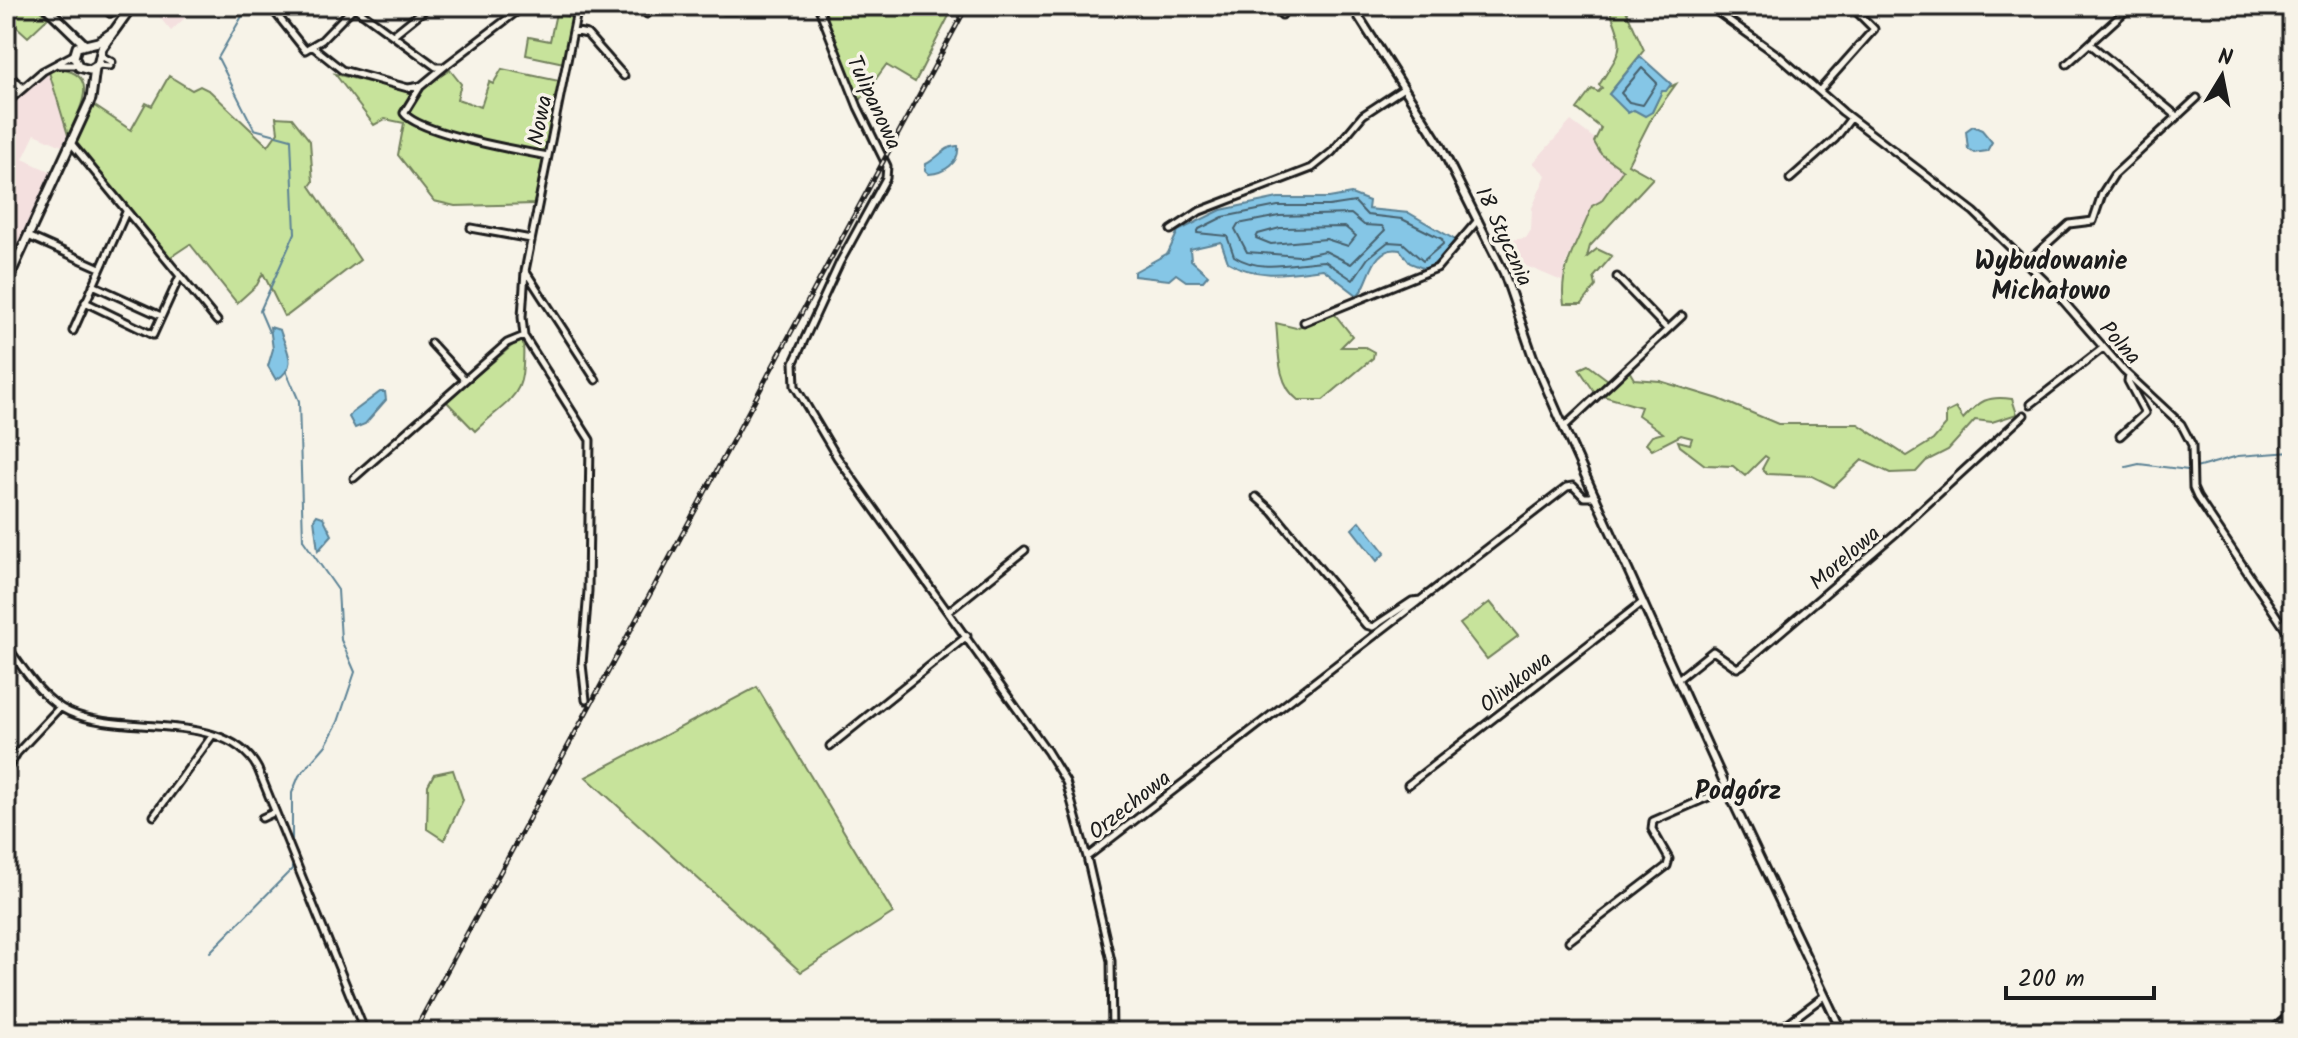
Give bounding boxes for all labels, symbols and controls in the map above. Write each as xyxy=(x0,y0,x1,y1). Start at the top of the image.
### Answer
north arrow xyxy=(2182,36,2262,116)
text: N xyxy=(2215,40,2235,77)
street label: Tulipanowa xyxy=(836,50,910,156)
street label: Nowa xyxy=(520,93,563,148)
street label: 18 Stycznia xyxy=(1464,182,1541,293)
district label: Wybudowanie Michałowo xyxy=(1975,241,2128,313)
street label: Polna xyxy=(2090,314,2149,374)
street label: Morelowa xyxy=(1802,518,1889,600)
street label: Oliwkowa xyxy=(1473,643,1561,723)
street label: Orzechowa xyxy=(1082,762,1180,850)
district label: Podgórz xyxy=(1695,771,1781,813)
scale bar xyxy=(2006,950,2154,1000)
text: 200 m xyxy=(2018,960,2085,999)

